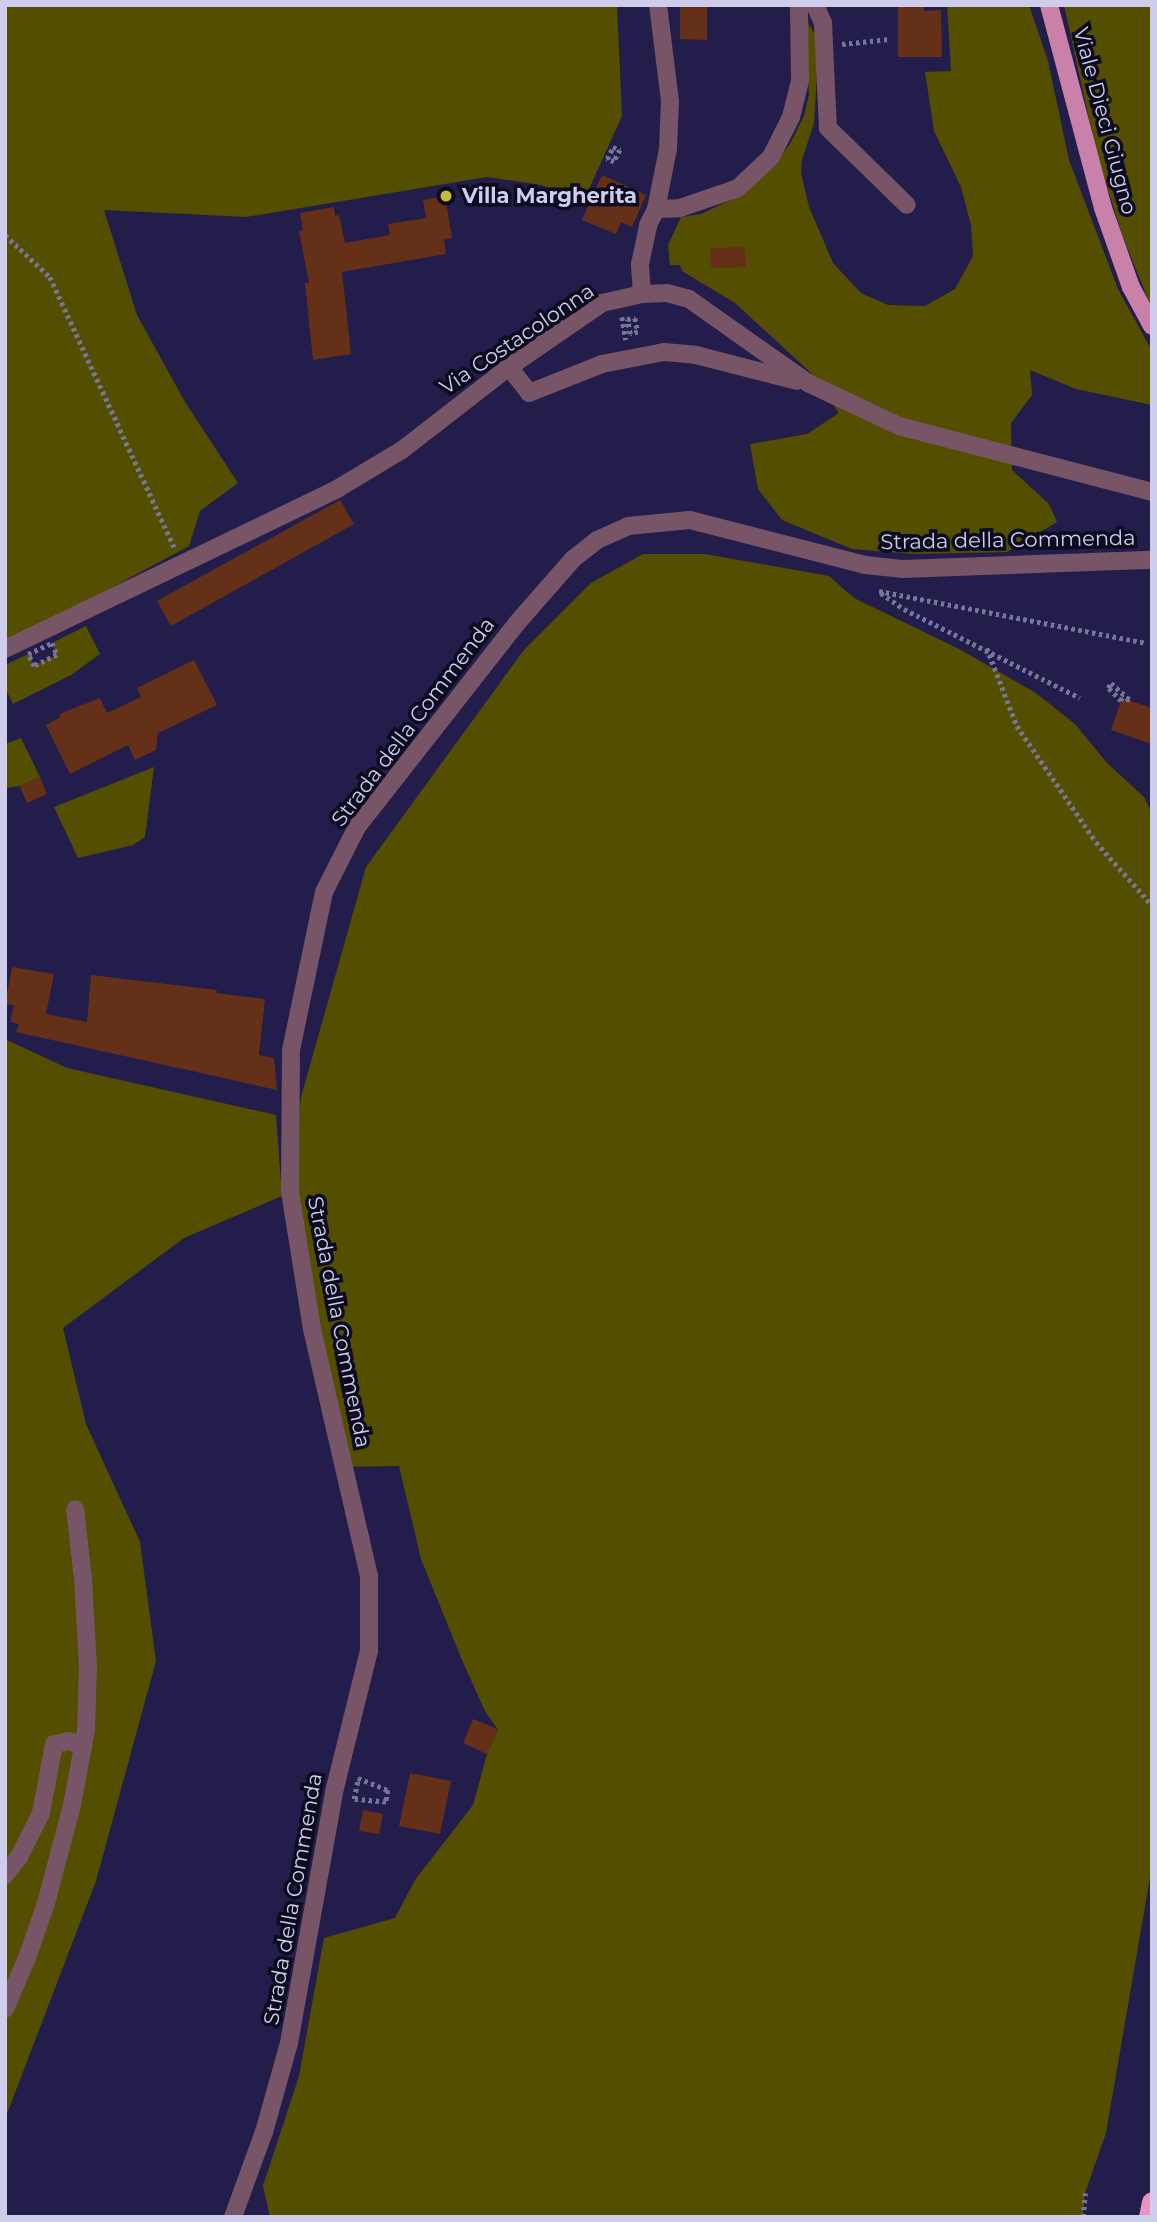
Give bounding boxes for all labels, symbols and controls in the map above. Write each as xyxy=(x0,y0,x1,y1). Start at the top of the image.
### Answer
street label: Viale Dieci Giugno xyxy=(1068,25,1142,217)
place label: Villa Margherita xyxy=(462,183,637,209)
marker: Villa Margherita xyxy=(436,186,456,206)
street label: Via Costacolonna xyxy=(435,278,599,400)
street label: Strada della Commenda xyxy=(880,525,1136,555)
street label: Strada della Commenda xyxy=(326,612,500,832)
street label: Strada della Commenda xyxy=(302,1194,376,1450)
street label: Strada della Commenda xyxy=(258,1771,328,2027)

